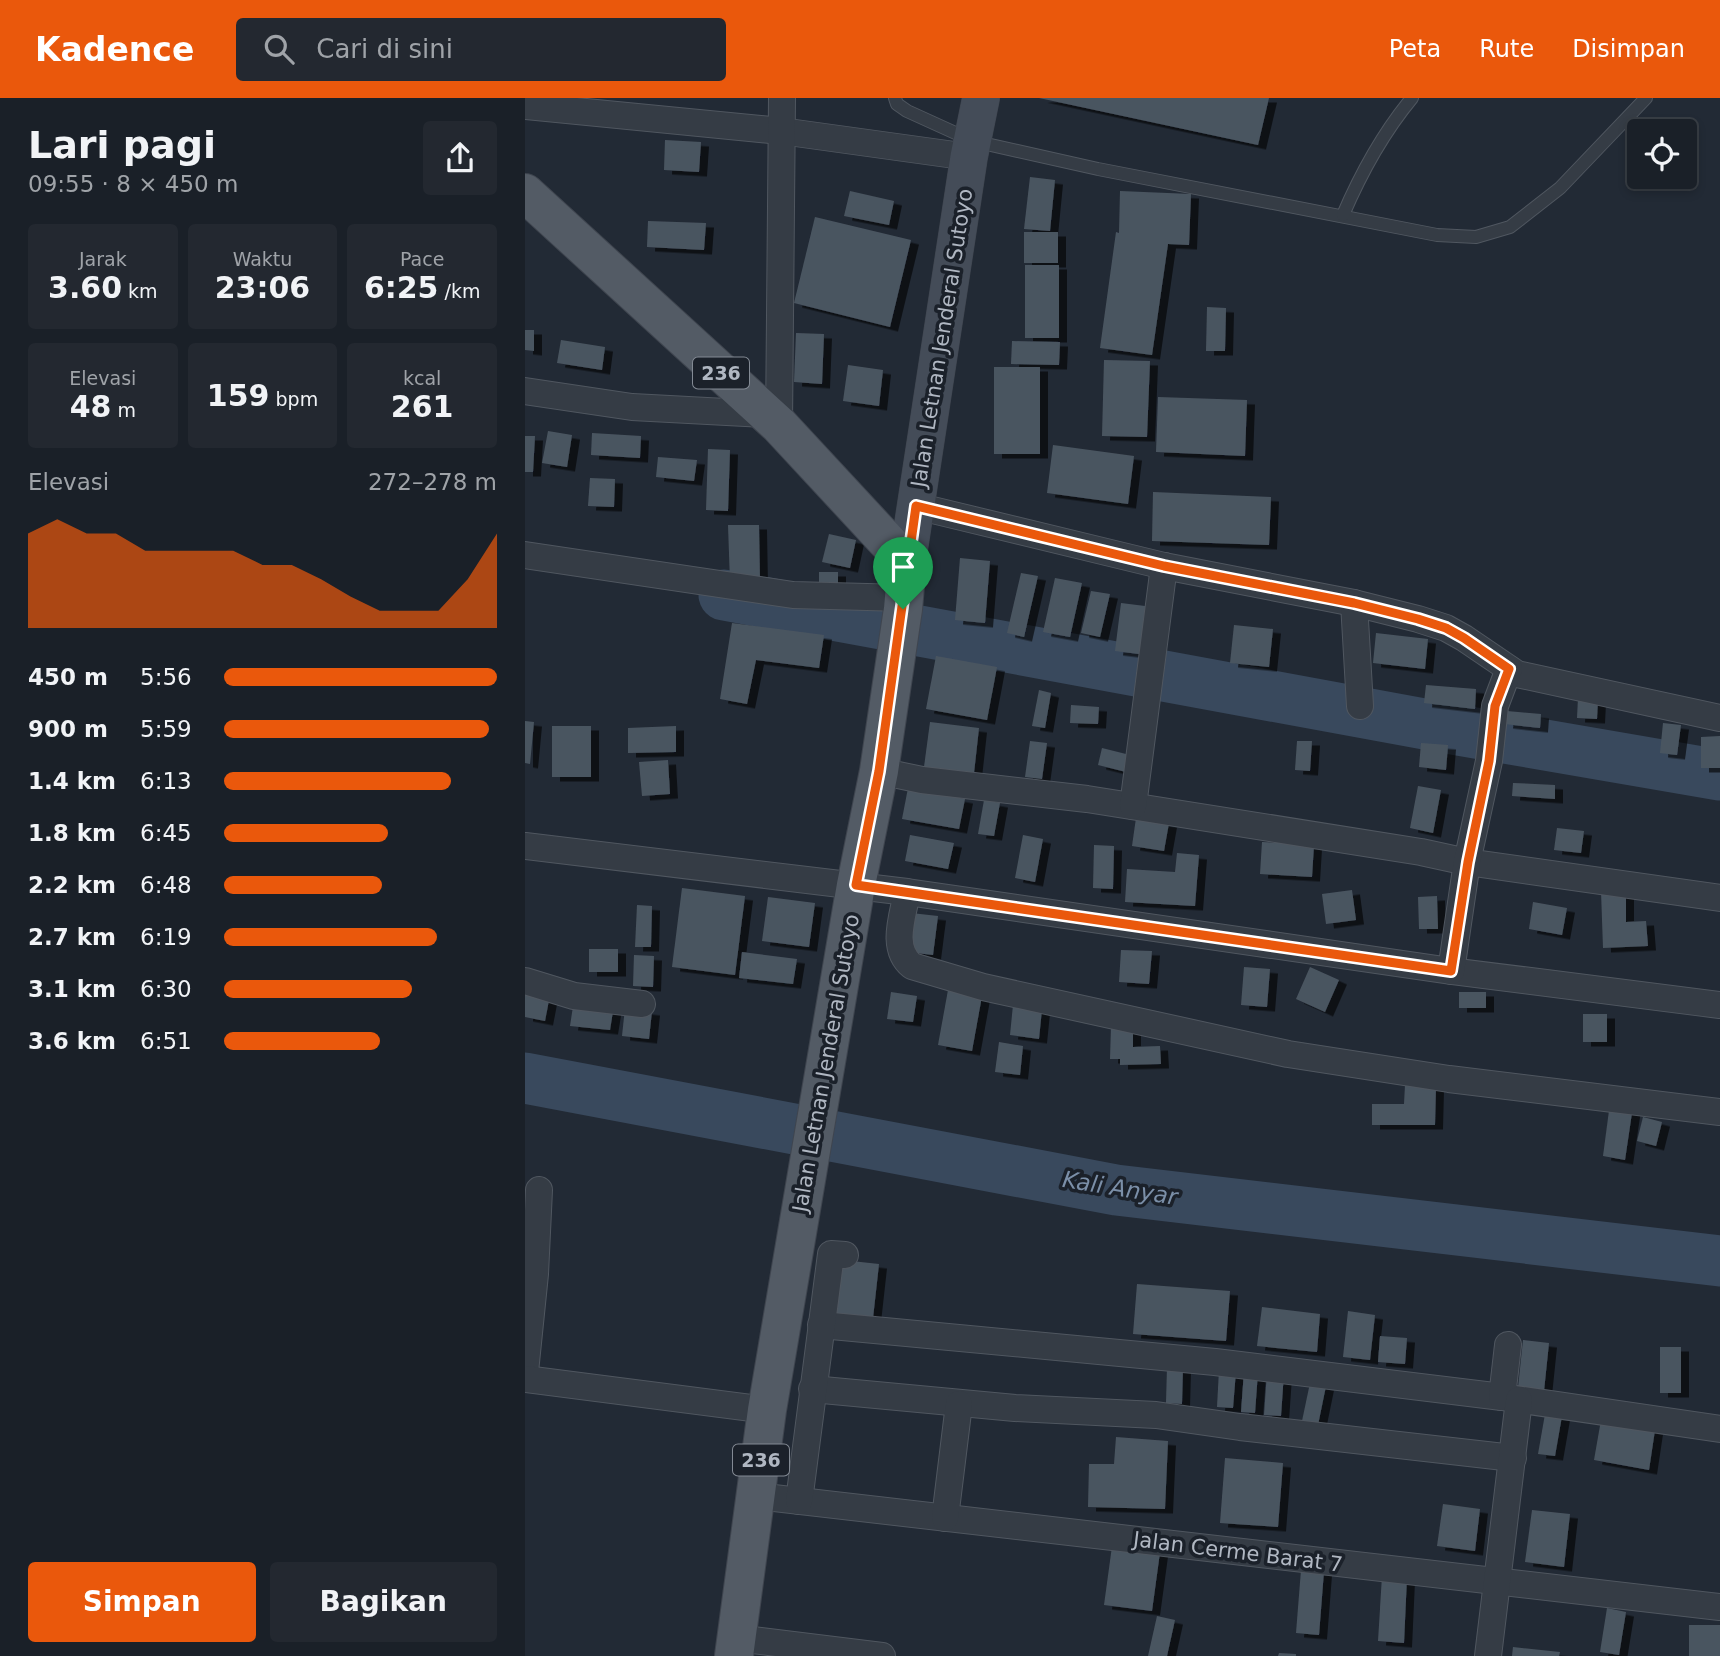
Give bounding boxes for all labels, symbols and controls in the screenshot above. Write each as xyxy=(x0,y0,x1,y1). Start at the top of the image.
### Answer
search box xyxy=(236,18,726,81)
text: Kadence xyxy=(35,30,194,69)
icon: search xyxy=(260,30,298,68)
text: Cari di sini xyxy=(316,34,453,64)
text: Peta xyxy=(1389,35,1441,63)
text: Rute xyxy=(1479,35,1534,63)
text: Disimpan xyxy=(1572,35,1685,63)
map controls xyxy=(1627,119,1697,189)
button: locate xyxy=(1627,119,1697,189)
button: share xyxy=(423,121,497,195)
text: Lari pagi xyxy=(28,123,216,167)
text: 09:55 · 8 × 450 m xyxy=(28,171,238,197)
street label: Jalan Letnan Jenderal Sutoyo xyxy=(906,187,977,491)
text: Jarak xyxy=(79,248,127,270)
text: Waktu xyxy=(233,248,292,270)
text: Pace xyxy=(400,248,444,270)
text: 3.60 xyxy=(48,270,122,305)
text: 23:06 xyxy=(215,270,310,305)
text: 6:25 xyxy=(364,270,439,305)
text: km xyxy=(122,280,158,302)
text: /km xyxy=(439,280,480,302)
road number: 236 xyxy=(693,358,749,388)
text: Elevasi xyxy=(69,367,136,389)
text: kcal xyxy=(403,367,441,389)
text: 159 xyxy=(207,378,269,413)
text: bpm xyxy=(269,388,318,410)
text: 48 xyxy=(70,389,111,424)
text: 261 xyxy=(391,389,453,424)
text: m xyxy=(111,399,136,421)
text: Elevasi xyxy=(28,469,109,495)
text: 272–278 m xyxy=(368,469,497,495)
pin xyxy=(873,537,933,609)
icon: arrive xyxy=(884,548,922,586)
text: 450 m xyxy=(28,664,108,690)
text: 5:56 xyxy=(140,664,192,690)
text: 900 m xyxy=(28,716,108,742)
text: 5:59 xyxy=(140,716,192,742)
text: 1.4 km xyxy=(28,768,116,794)
text: 6:13 xyxy=(140,768,192,794)
text: 1.8 km xyxy=(28,820,116,846)
text: 6:45 xyxy=(140,820,192,846)
text: 2.2 km xyxy=(28,872,116,898)
text: 6:48 xyxy=(140,872,192,898)
street label: Jalan Letnan Jenderal Sutoyo xyxy=(788,912,864,1216)
text: 2.7 km xyxy=(28,924,116,950)
text: 6:19 xyxy=(140,924,192,950)
text: 3.1 km xyxy=(28,976,116,1002)
text: 6:30 xyxy=(140,976,192,1002)
text: 3.6 km xyxy=(28,1028,116,1054)
text: 6:51 xyxy=(140,1028,192,1054)
water label: Kali Anyar xyxy=(1061,1166,1181,1210)
road number: 236 xyxy=(733,1444,789,1476)
street label: Jalan Cerme Barat 7 xyxy=(1130,1527,1344,1577)
button: Simpan xyxy=(28,1562,256,1642)
button: Bagikan xyxy=(270,1562,497,1642)

